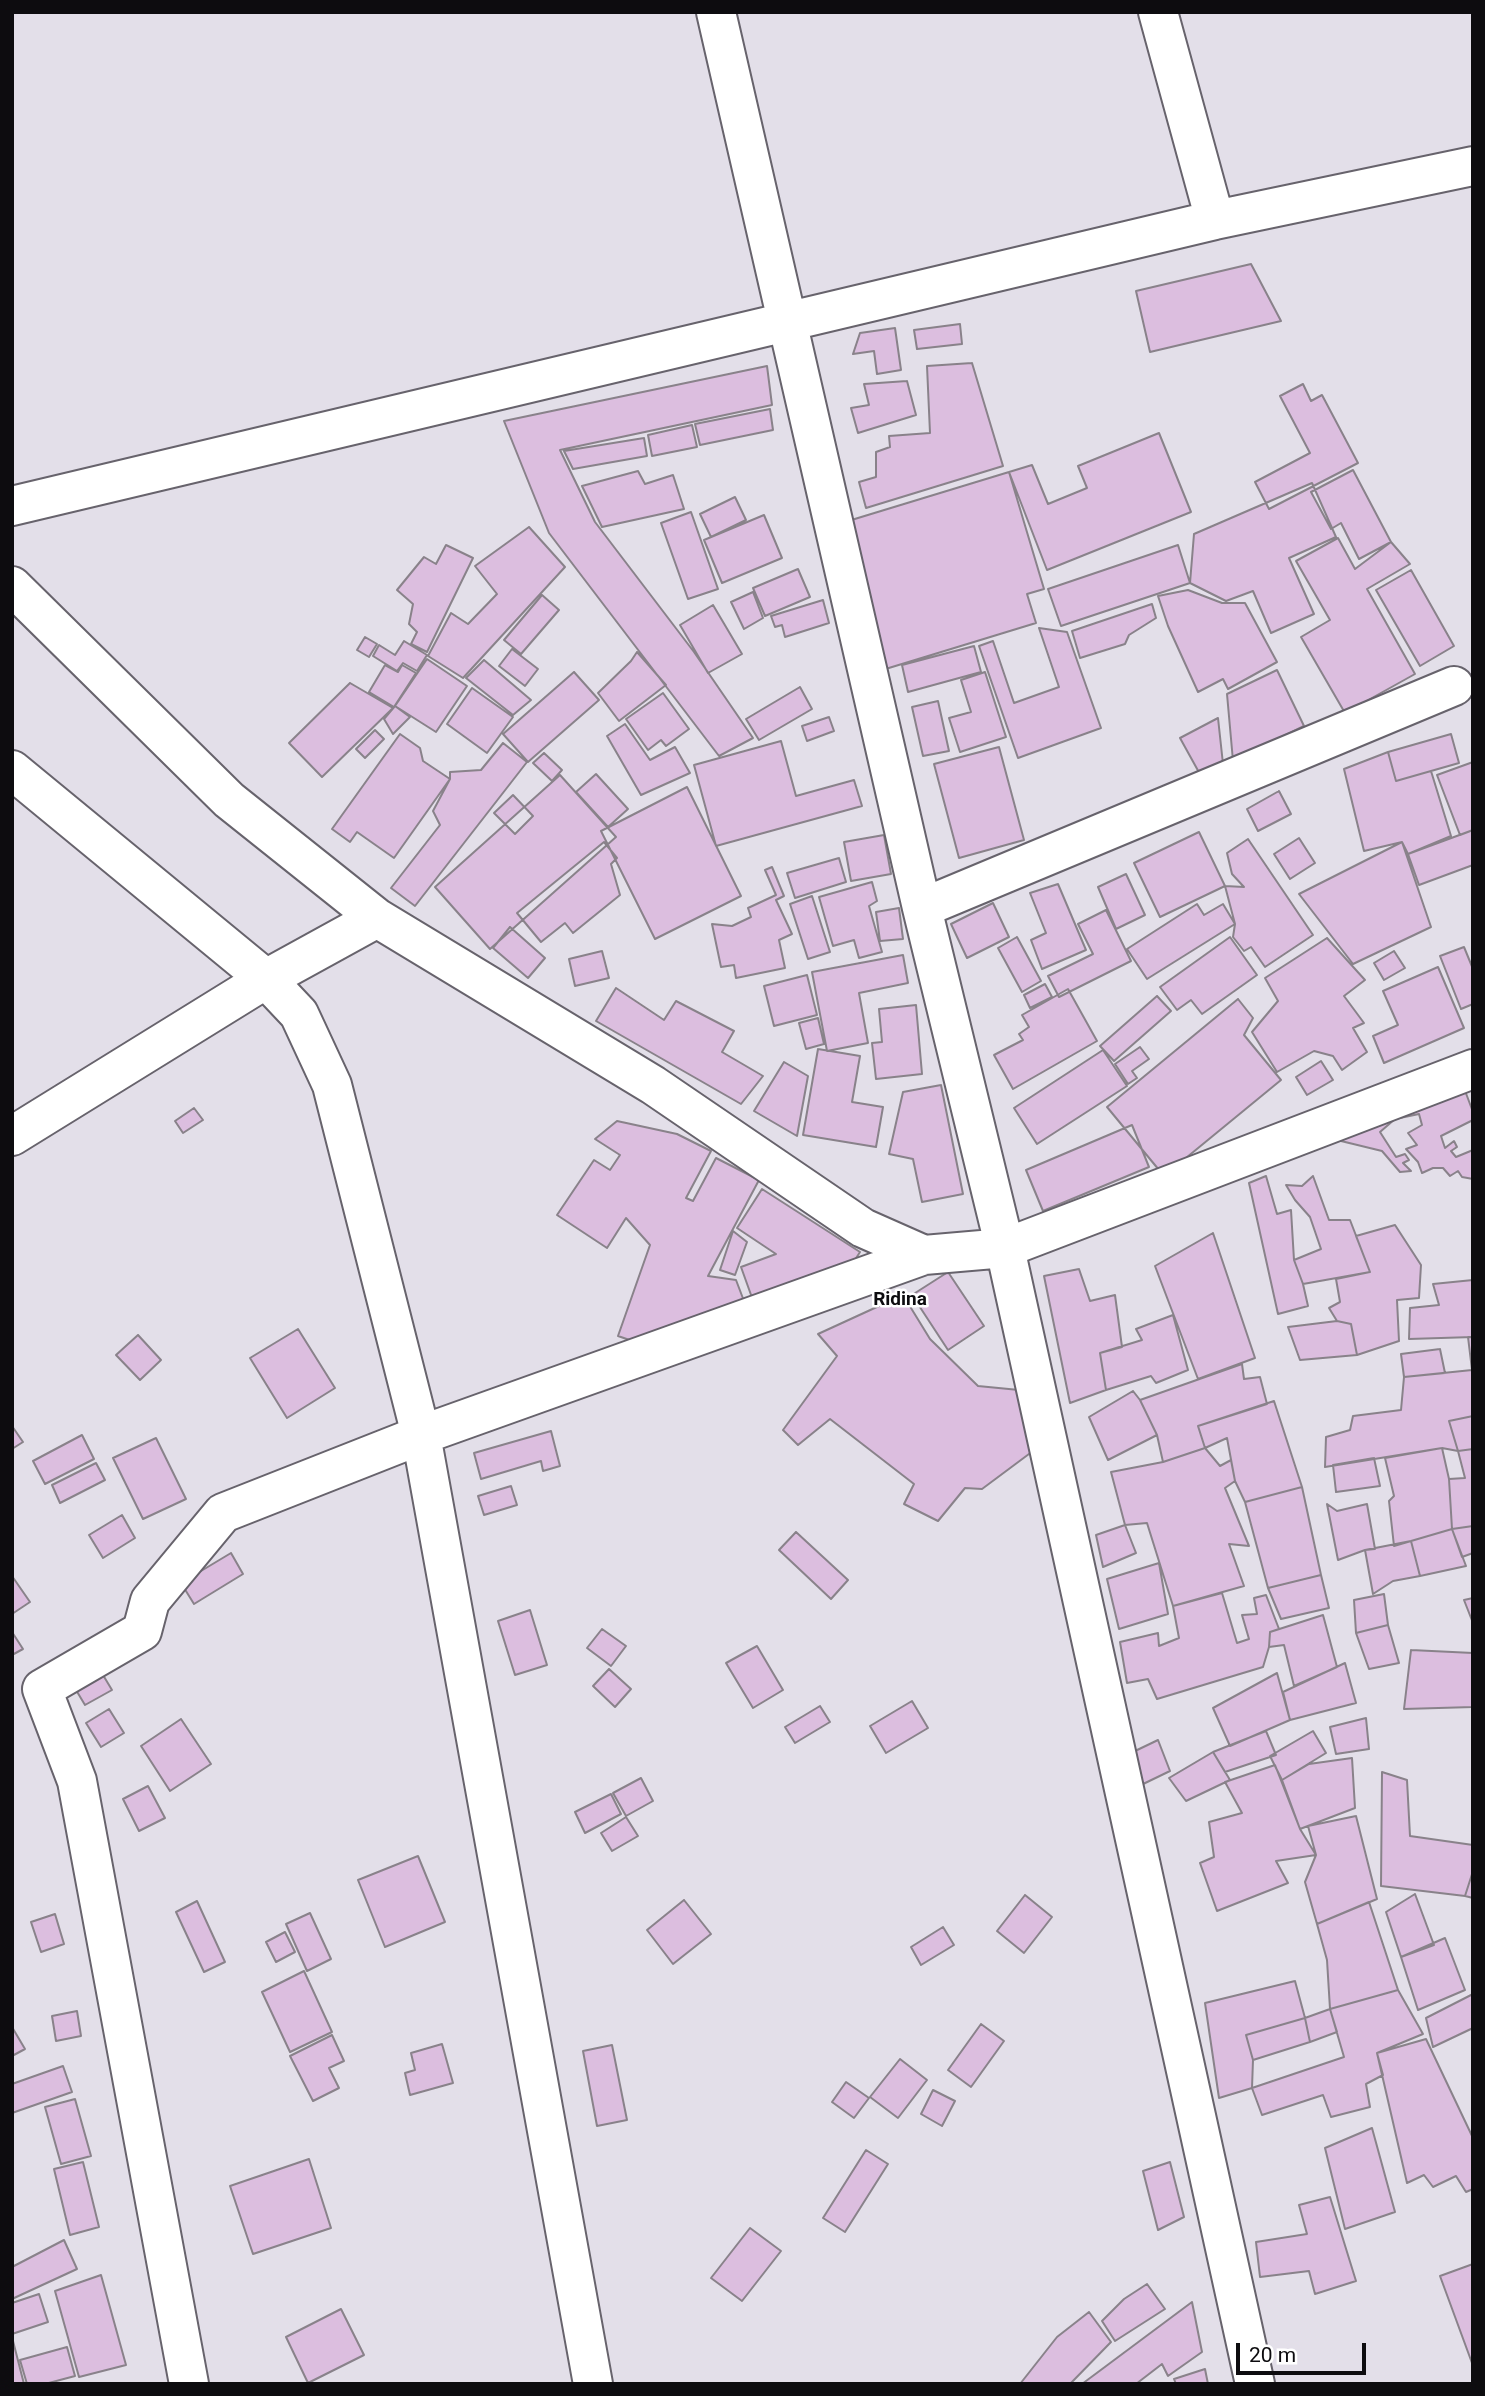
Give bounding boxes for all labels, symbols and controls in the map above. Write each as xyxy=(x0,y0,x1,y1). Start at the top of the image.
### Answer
district label: Ridina xyxy=(873,1289,927,1311)
scale bar xyxy=(1240,2330,1370,2374)
text: 20 m xyxy=(1249,2343,1296,2367)

